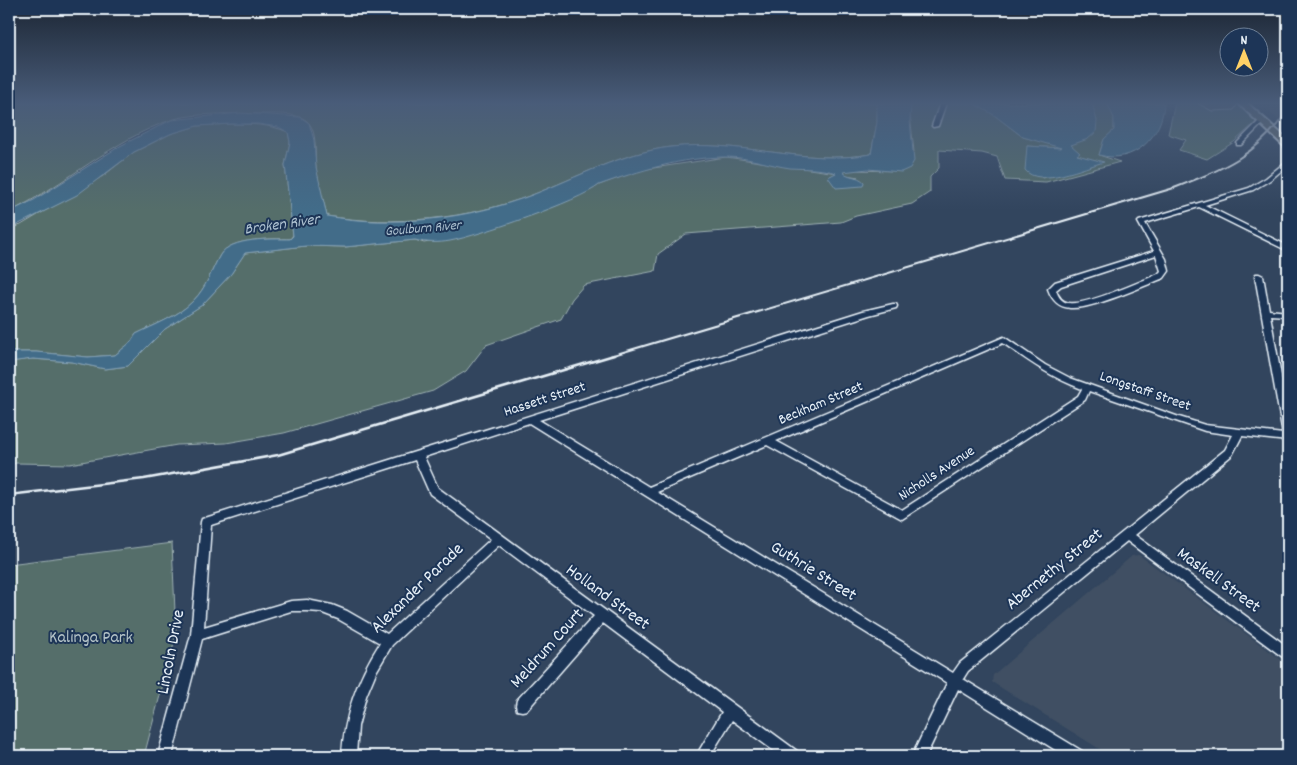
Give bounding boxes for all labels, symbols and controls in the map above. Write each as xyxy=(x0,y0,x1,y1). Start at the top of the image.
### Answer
north arrow xyxy=(1220,28,1270,78)
text: N xyxy=(1241,31,1248,51)
water label: Broken River xyxy=(243,208,323,242)
water label: Goulburn River xyxy=(384,216,464,242)
street label: Longstaff Street xyxy=(1096,366,1194,418)
street label: Hassett Street xyxy=(501,376,589,424)
street label: Beckham Street xyxy=(775,376,867,432)
street label: Nicholls Avenue xyxy=(894,441,980,507)
street label: Abernethy Street xyxy=(1001,523,1109,617)
street label: Guthrie Street xyxy=(765,536,861,609)
street label: Alexander Parade xyxy=(366,538,470,640)
street label: Maskell Street xyxy=(1171,542,1265,620)
street label: Holland Street xyxy=(560,559,655,637)
street label: Meldrum Court xyxy=(505,603,591,695)
street label: Lincoln Drive xyxy=(152,608,192,696)
park label: Kalinga Park xyxy=(49,626,133,651)

